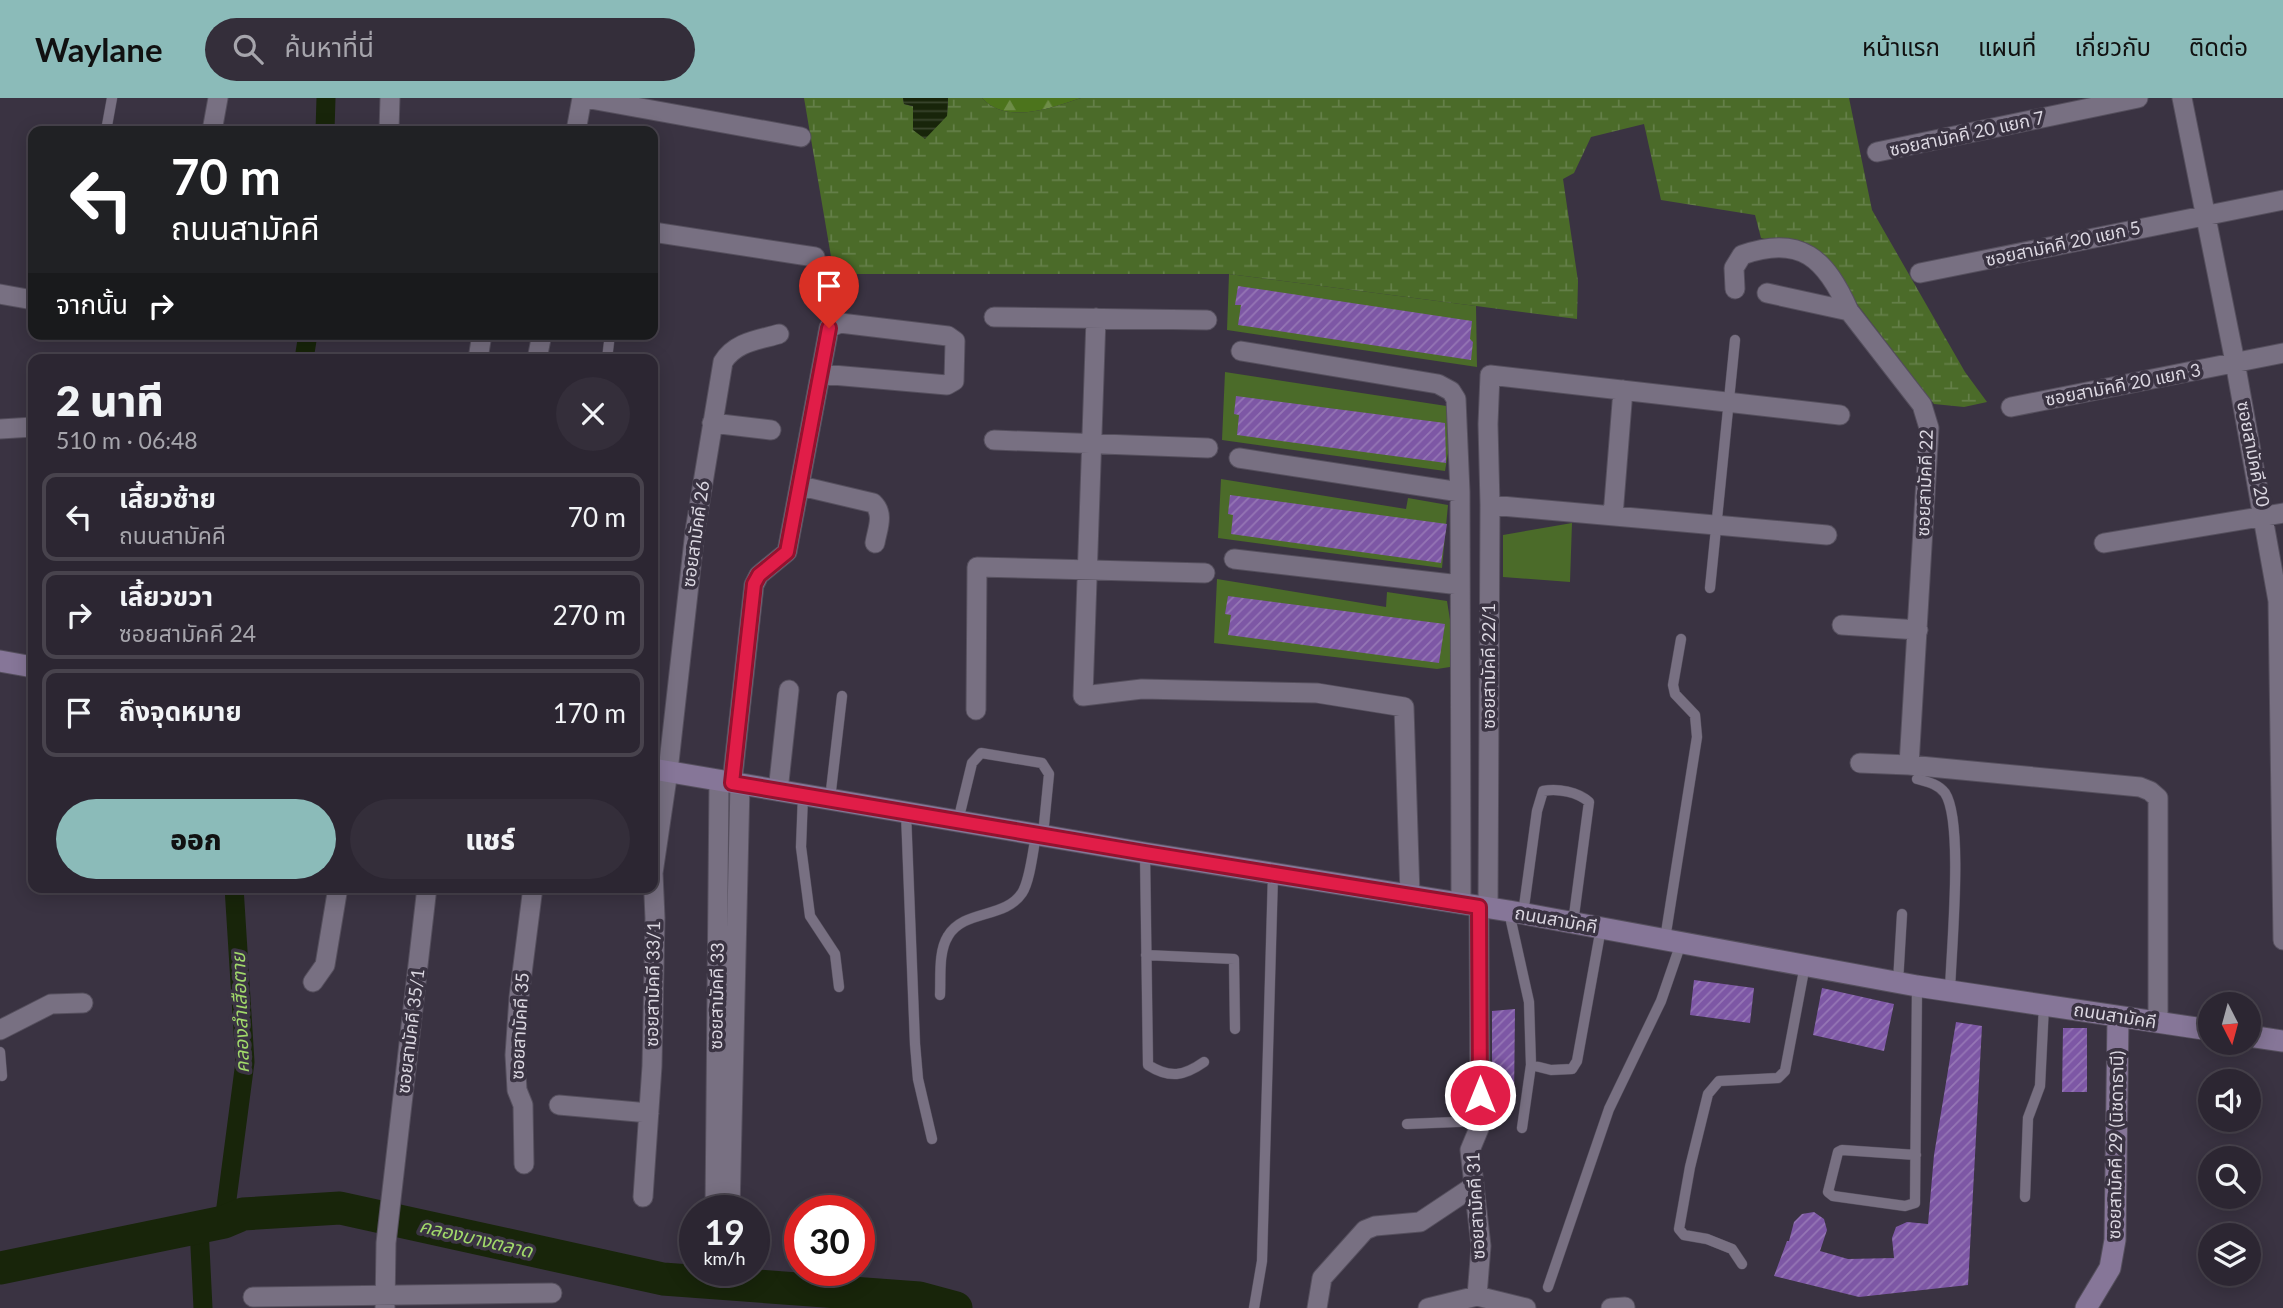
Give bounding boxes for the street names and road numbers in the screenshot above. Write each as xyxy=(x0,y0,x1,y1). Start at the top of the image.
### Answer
street label: ซอยสามัคคี 20 แยก 7 xyxy=(1887,106,2046,160)
street label: ซอยสามัคคี 20 แยก 5 xyxy=(1983,216,2142,270)
street label: ซอยสามัคคี 20 แยก 3 xyxy=(2043,358,2203,410)
street label: ซอยสามัคคี 20 xyxy=(2233,399,2275,509)
street label: ซอยสามัคคี 22 xyxy=(1911,429,1937,537)
street label: ซอยสามัคคี 26 xyxy=(677,479,713,589)
street label: ซอยสามัคคี 22/1 xyxy=(1477,603,1499,729)
street label: ถนนสามัคคี xyxy=(1513,901,1599,937)
street label: ซอยสามัคคี 33/1 xyxy=(640,921,664,1047)
street label: ซอยสามัคคี 33 xyxy=(704,942,728,1050)
street label: ซอยสามัคคี 35/1 xyxy=(391,967,429,1095)
street label: ซอยสามัคคี 35 xyxy=(505,972,533,1080)
street label: ถนนสามัคคี xyxy=(2072,998,2158,1032)
street label: ซอยสามัคคี 29 (นิชดาธานี) xyxy=(2102,1050,2128,1240)
street label: ซอยสามัคคี 31 xyxy=(1461,1152,1489,1260)

